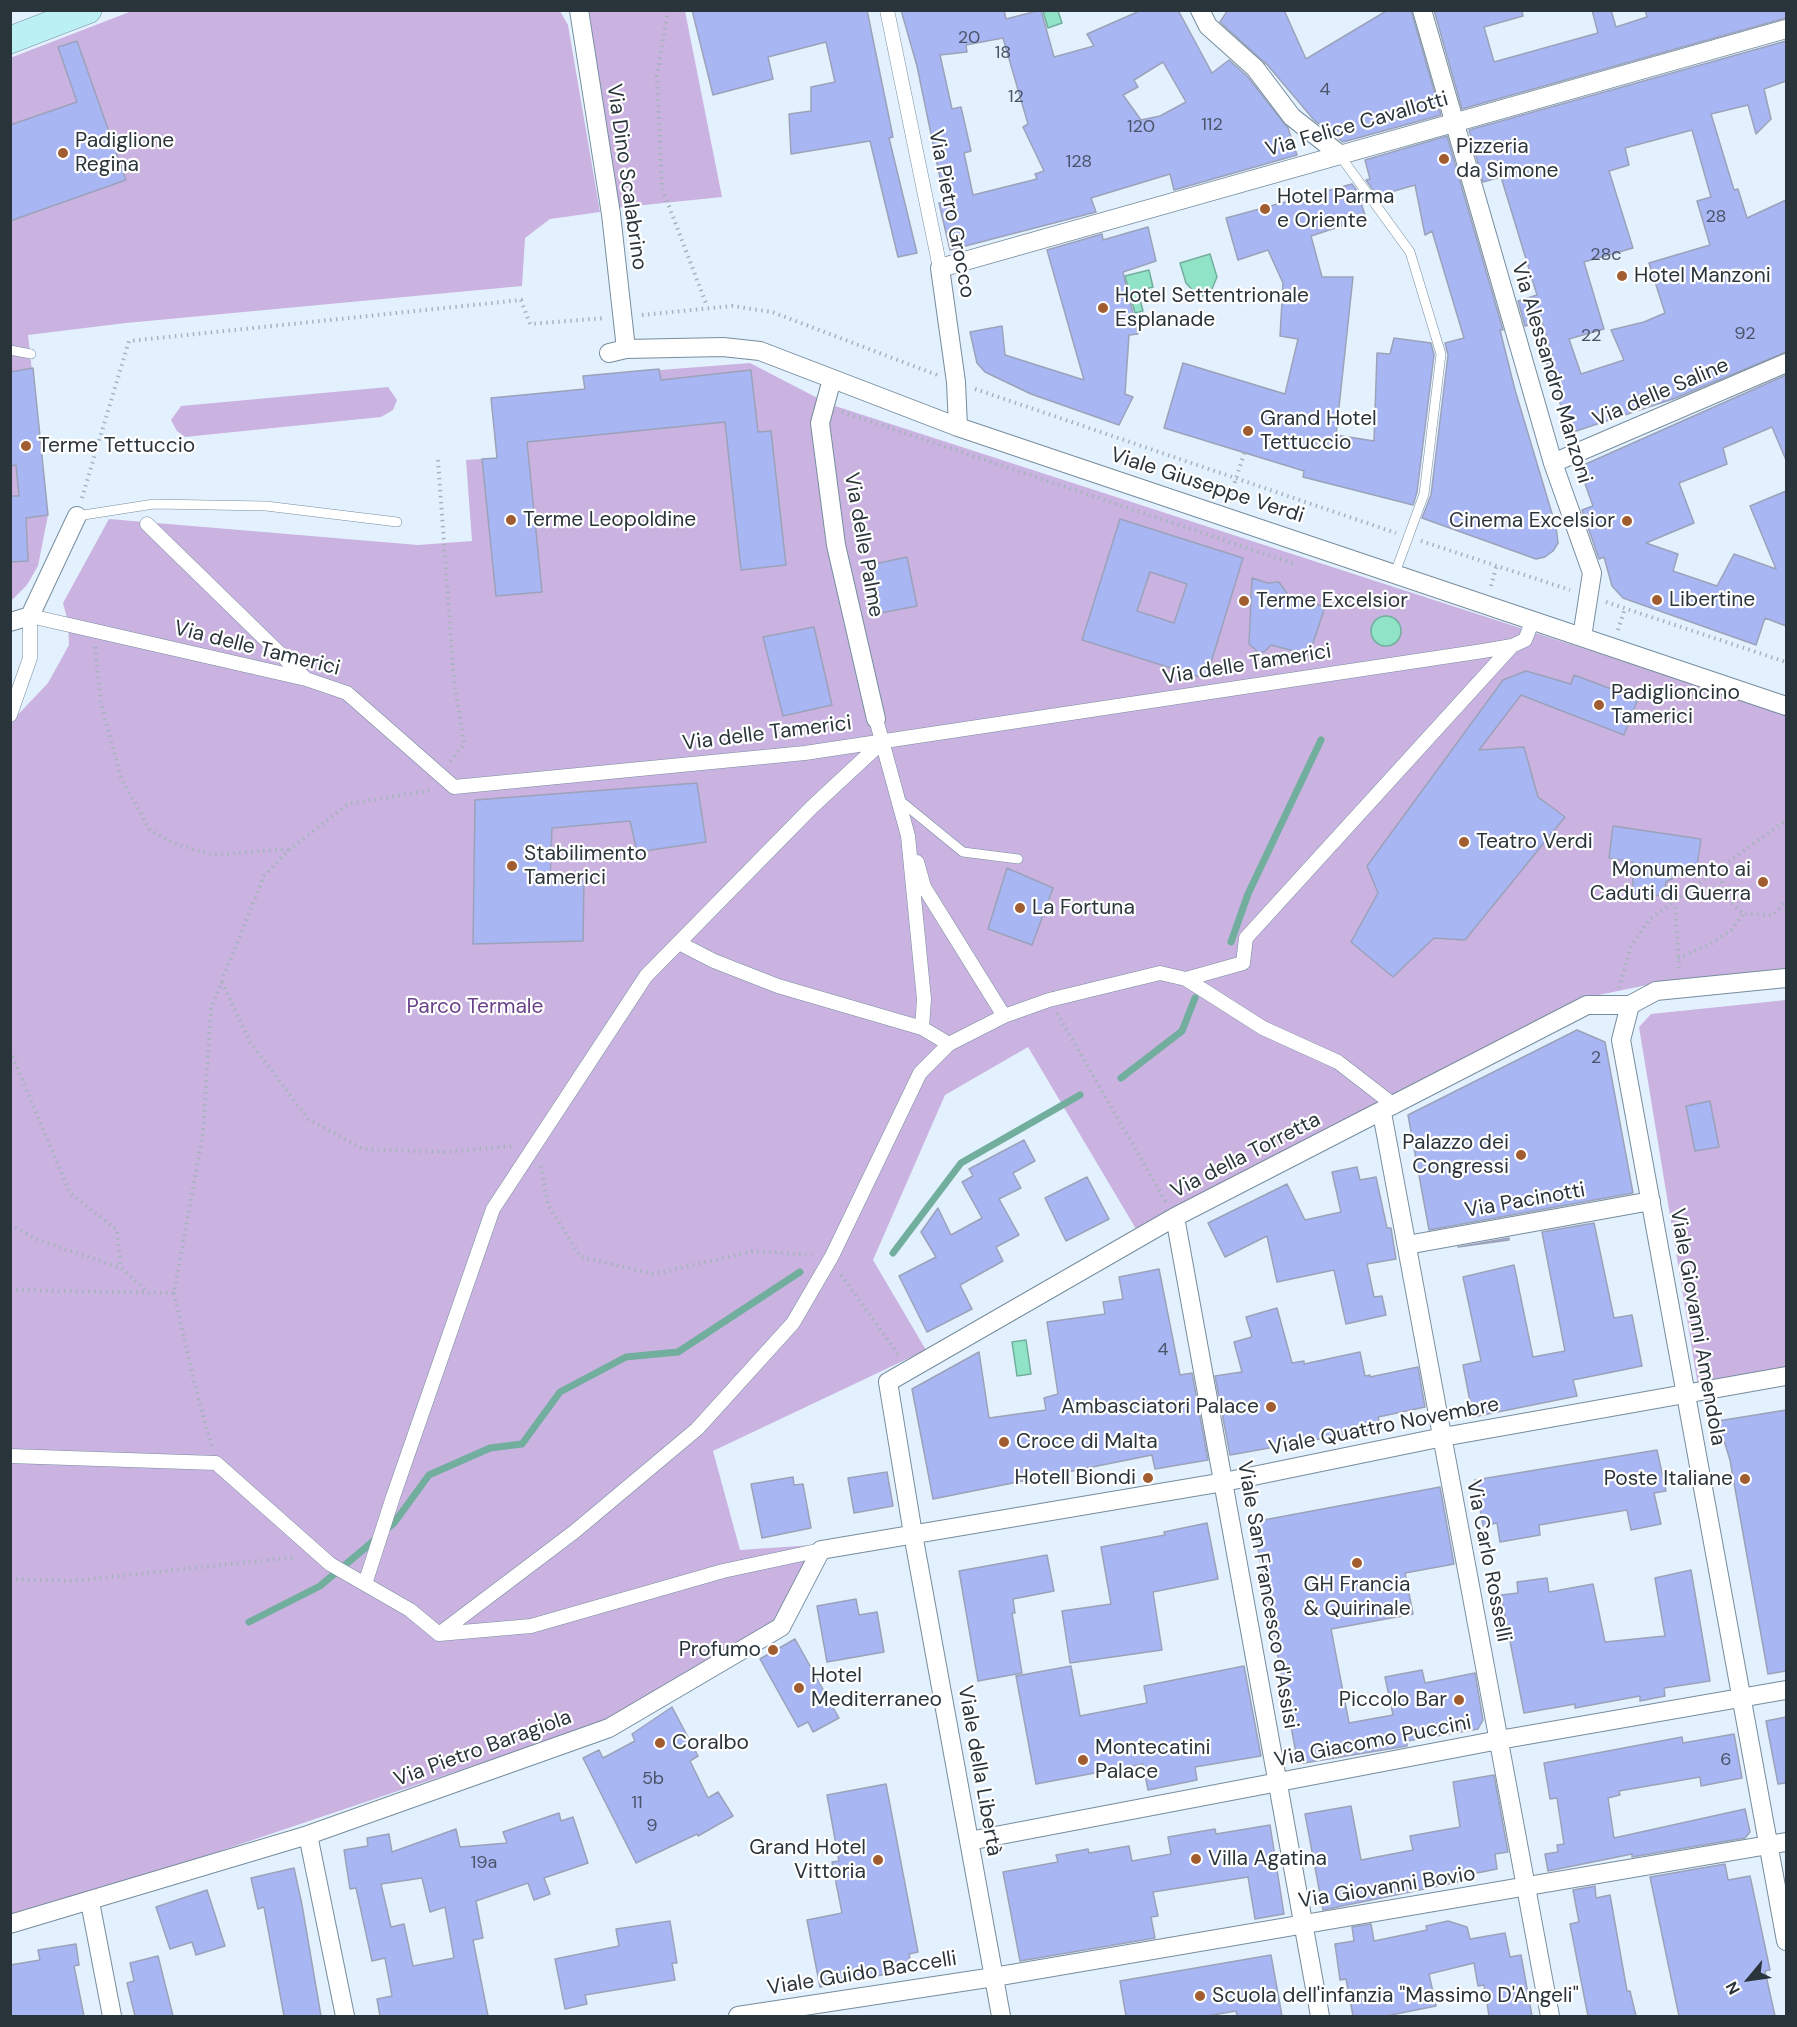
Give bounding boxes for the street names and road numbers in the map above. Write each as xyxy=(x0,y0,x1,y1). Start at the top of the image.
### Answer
street label: Via Dino Scalabrino xyxy=(600,82,652,272)
street label: Via Felice Cavallotti xyxy=(1263,87,1451,163)
street label: Via Pietro Grocco xyxy=(922,128,980,300)
street label: Via Alessandro Manzoni xyxy=(1505,259,1597,487)
street label: Via delle Saline xyxy=(1589,353,1733,433)
street label: Viale Giuseppe Verdi xyxy=(1107,443,1307,529)
street label: Via delle Palme xyxy=(838,471,888,619)
street label: Via delle Tamerici xyxy=(171,616,343,682)
street label: Via delle Tamerici xyxy=(1161,639,1333,691)
street label: Via delle Tamerici xyxy=(681,711,853,757)
street label: Via della Torretta xyxy=(1167,1107,1325,1205)
street label: Via Pacinotti xyxy=(1463,1178,1587,1224)
street label: Viale Giovanni Amendola xyxy=(1664,1206,1730,1448)
street label: Viale Quattro Novembre xyxy=(1267,1392,1501,1462)
street label: Viale San Francesco d'Assisi xyxy=(1231,1459,1303,1731)
street label: Via Carlo Rosselli xyxy=(1460,1478,1516,1644)
street label: Viale della Libertà xyxy=(952,1684,1006,1858)
street label: Via Pietro Baragiola xyxy=(391,1705,575,1793)
street label: Via Giacomo Puccini xyxy=(1272,1711,1474,1773)
street label: Via Giovanni Bovio xyxy=(1297,1862,1477,1914)
street label: Viale Guido Baccelli xyxy=(766,1947,958,2001)

